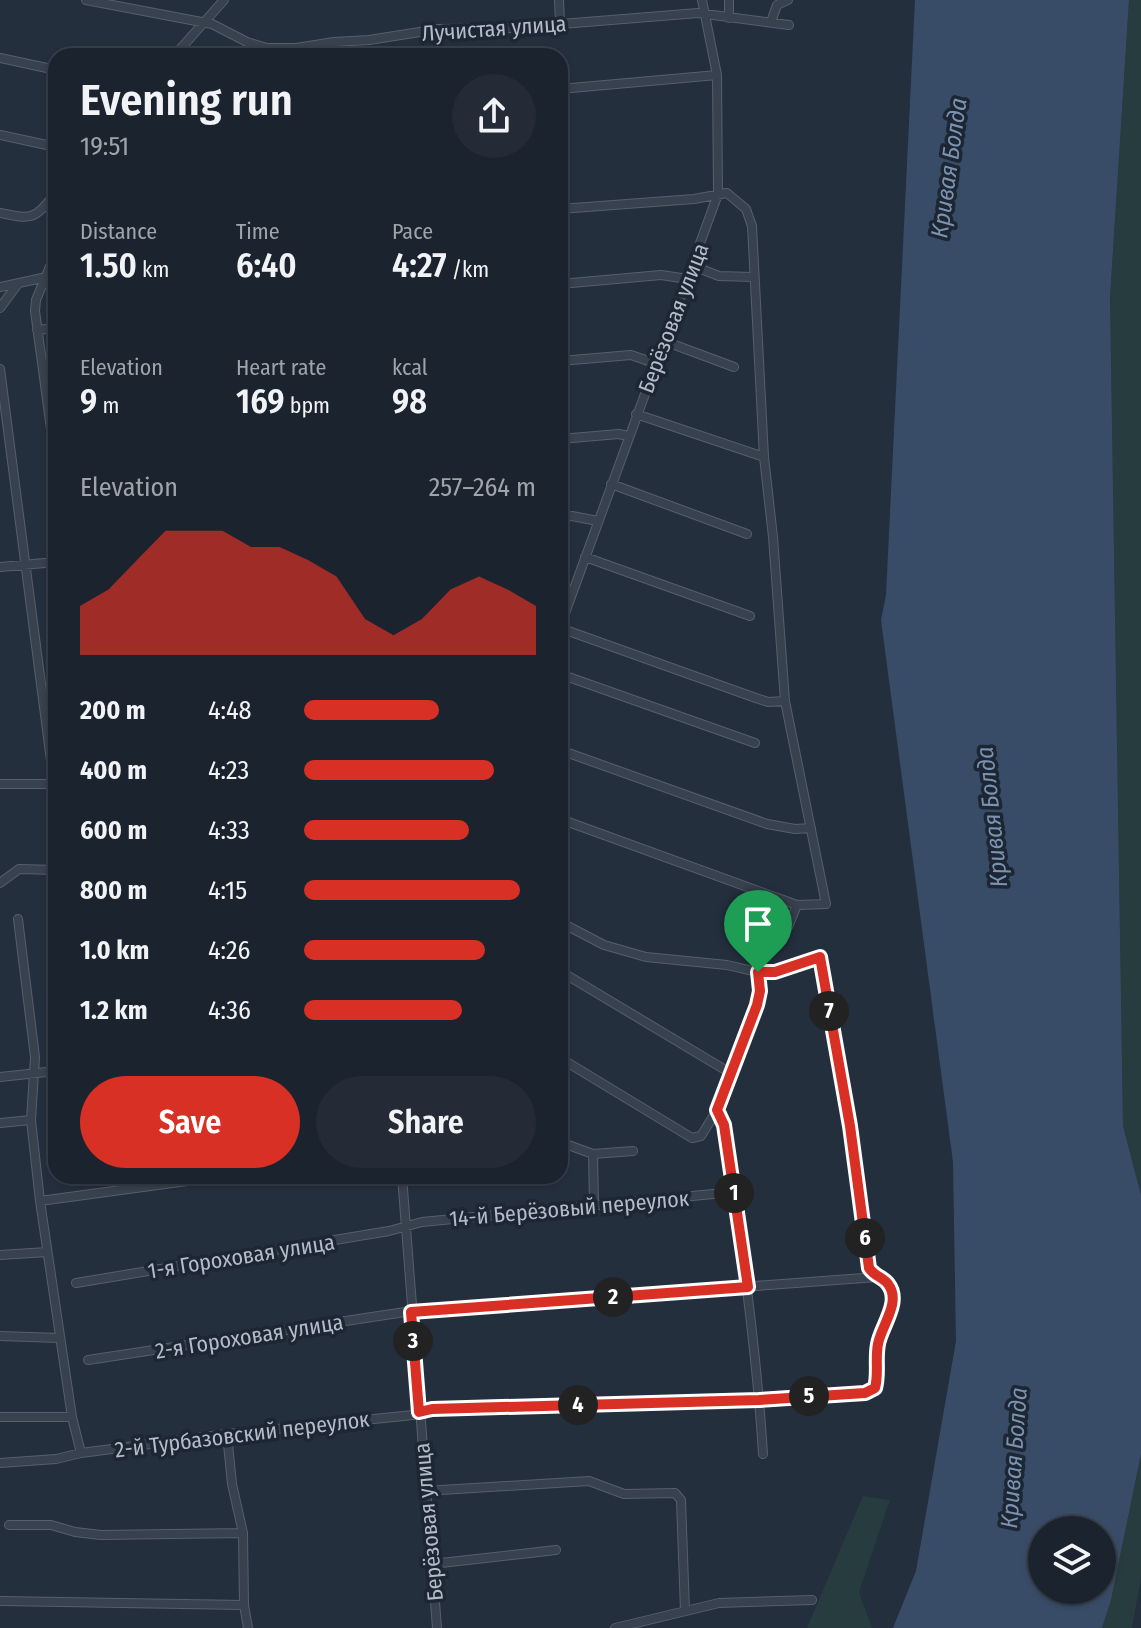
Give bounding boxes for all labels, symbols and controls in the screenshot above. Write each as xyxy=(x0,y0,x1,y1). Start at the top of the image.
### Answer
street label: Лучистая улица xyxy=(421,10,567,47)
text: Evening run xyxy=(80,74,293,127)
button: share xyxy=(452,74,536,158)
water label: Кривая Болда xyxy=(925,96,973,240)
text: 19:51 xyxy=(80,131,129,162)
text: Distance xyxy=(80,218,157,245)
text: Time xyxy=(236,218,280,245)
text: Pace xyxy=(392,218,433,245)
street label: Берёзовая улица xyxy=(632,239,714,397)
text: 1.50 xyxy=(80,245,137,286)
text: 6:40 xyxy=(236,245,297,286)
text: 4:27 xyxy=(392,245,447,286)
text: km xyxy=(137,256,169,283)
text: /km xyxy=(447,256,489,283)
text: Elevation xyxy=(80,354,163,381)
text: Heart rate xyxy=(236,354,326,381)
text: kcal xyxy=(392,354,428,381)
text: 9 xyxy=(80,381,97,422)
text: 169 xyxy=(236,381,285,422)
text: 98 xyxy=(392,381,427,422)
text: m xyxy=(97,392,119,419)
text: bpm xyxy=(285,392,330,419)
text: Elevation xyxy=(80,472,178,503)
text: 257–264 m xyxy=(429,472,536,503)
text: 200 m xyxy=(80,695,146,726)
text: 4:48 xyxy=(208,695,252,726)
water label: Кривая Болда xyxy=(971,745,1013,889)
text: 400 m xyxy=(80,755,147,786)
text: 4:23 xyxy=(208,755,249,786)
text: 600 m xyxy=(80,815,147,846)
text: 4:33 xyxy=(208,815,250,846)
text: 800 m xyxy=(80,875,147,906)
text: 4:15 xyxy=(208,875,247,906)
pin xyxy=(724,890,792,972)
icon: arrive xyxy=(736,902,780,946)
text: 1.0 km xyxy=(80,935,149,966)
text: 4:26 xyxy=(208,935,250,966)
pin: 7 xyxy=(809,991,849,1031)
text: 1.2 km xyxy=(80,995,147,1026)
text: 4:36 xyxy=(208,995,251,1026)
text: 7 xyxy=(824,997,834,1024)
button: Save xyxy=(80,1076,300,1168)
button: Share xyxy=(316,1076,536,1168)
pin: 1 xyxy=(714,1173,754,1213)
text: 1 xyxy=(729,1179,739,1206)
street label: 14-й Берёзовый переулок xyxy=(448,1185,691,1232)
pin: 6 xyxy=(845,1218,885,1258)
text: 6 xyxy=(859,1224,871,1251)
street label: 1-я Гороховая улица xyxy=(146,1228,336,1285)
pin: 2 xyxy=(593,1277,633,1317)
text: 2 xyxy=(608,1283,618,1310)
street label: 2-я Гороховая улица xyxy=(153,1308,345,1365)
pin: 3 xyxy=(393,1321,433,1361)
text: 3 xyxy=(408,1327,418,1354)
pin: 5 xyxy=(789,1376,829,1416)
text: 5 xyxy=(804,1382,814,1409)
pin: 4 xyxy=(558,1385,598,1425)
water label: Кривая Болда xyxy=(995,1387,1033,1529)
text: 4 xyxy=(572,1391,584,1418)
street label: 2-й Турбазовский переулок xyxy=(113,1405,372,1464)
street label: Берёзовая улица xyxy=(408,1442,449,1602)
map controls xyxy=(1028,1516,1116,1604)
button: layers xyxy=(1028,1516,1116,1604)

